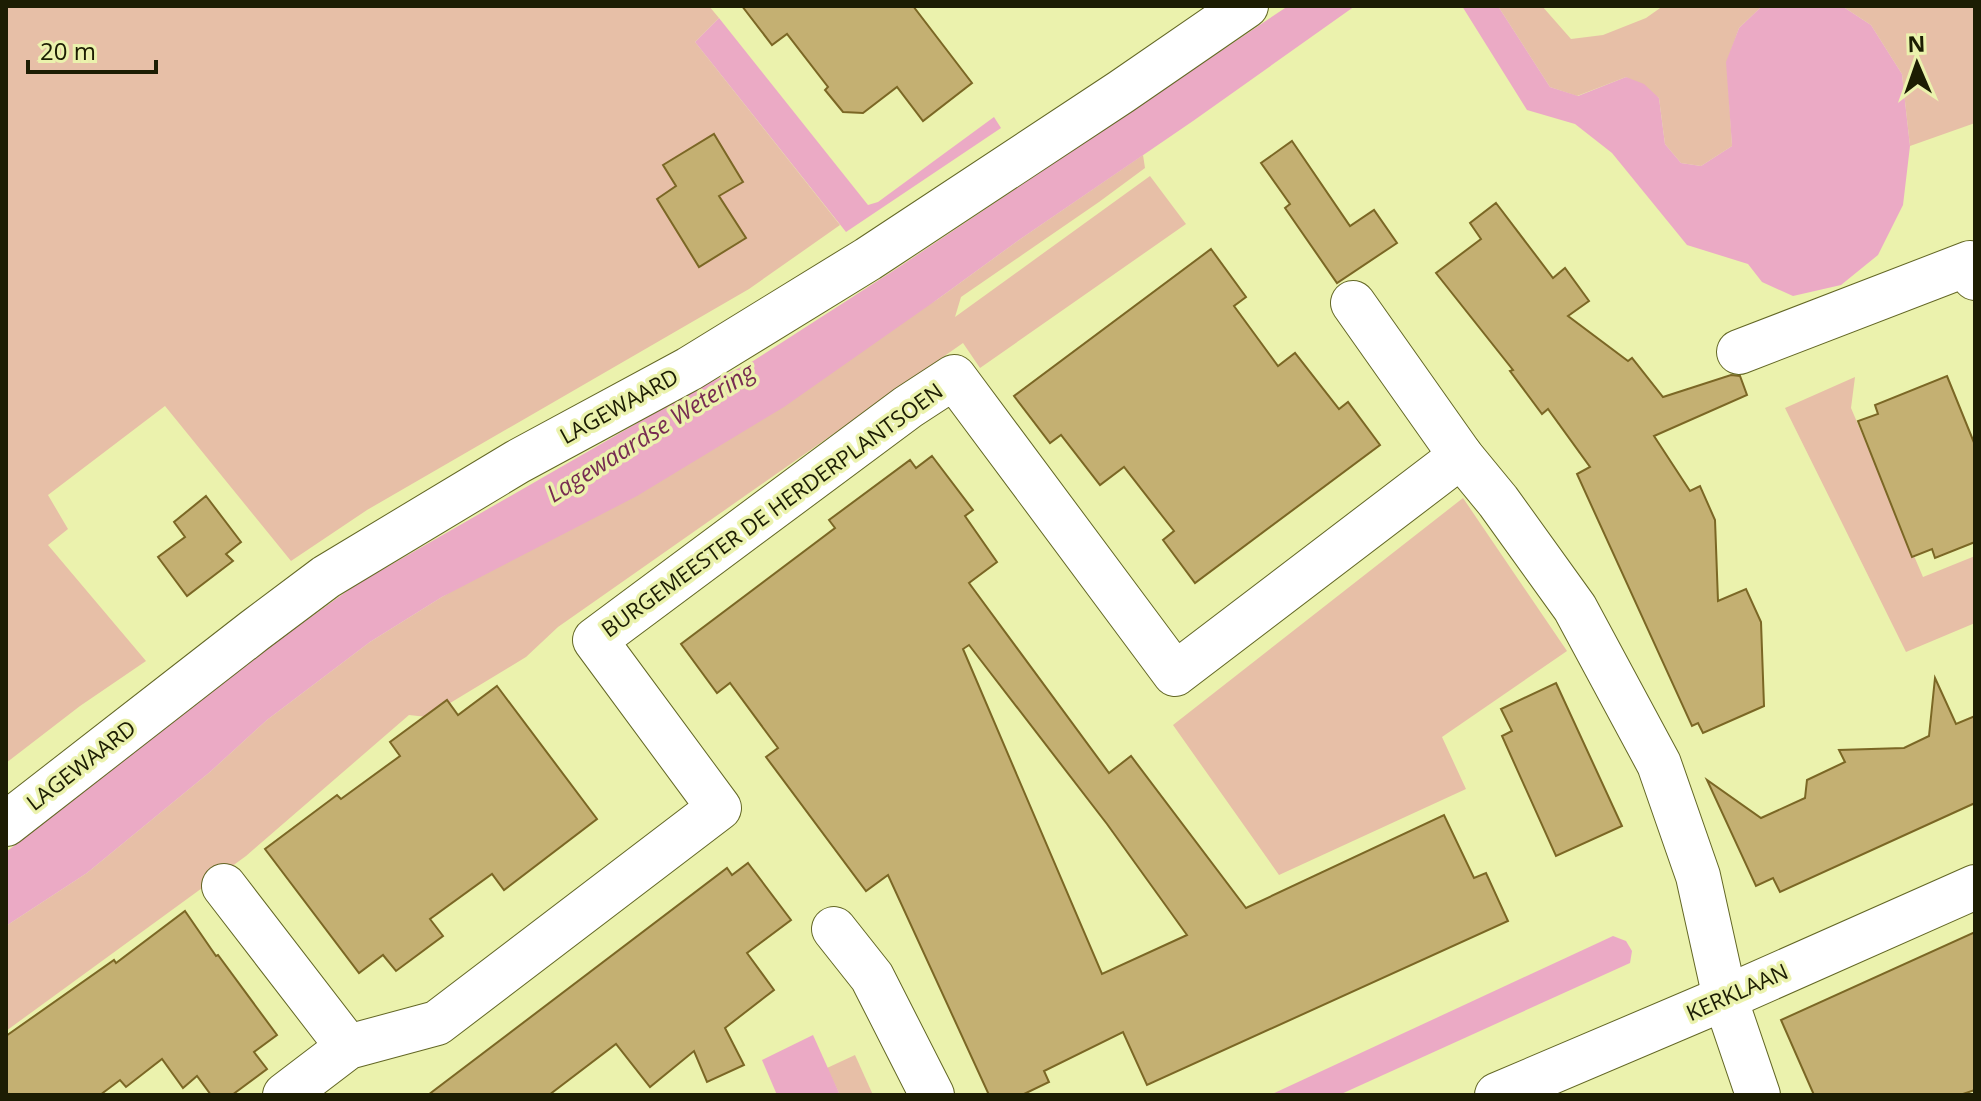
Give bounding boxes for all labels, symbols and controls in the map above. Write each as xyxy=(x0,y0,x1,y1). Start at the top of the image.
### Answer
scale bar xyxy=(28,24,156,74)
north arrow xyxy=(1877,24,1957,104)
text: N xyxy=(1907,28,1926,58)
text: 20 m xyxy=(40,34,96,67)
water label: Lagewaardse Wetering xyxy=(540,353,762,509)
street label: LAGEWAARD xyxy=(554,360,683,450)
street label: BURGEMEESTER DE HERDERPLANTSOEN xyxy=(595,375,948,643)
street label: LAGEWAARD xyxy=(19,712,141,816)
street label: KERKLAAN xyxy=(1681,955,1792,1027)

